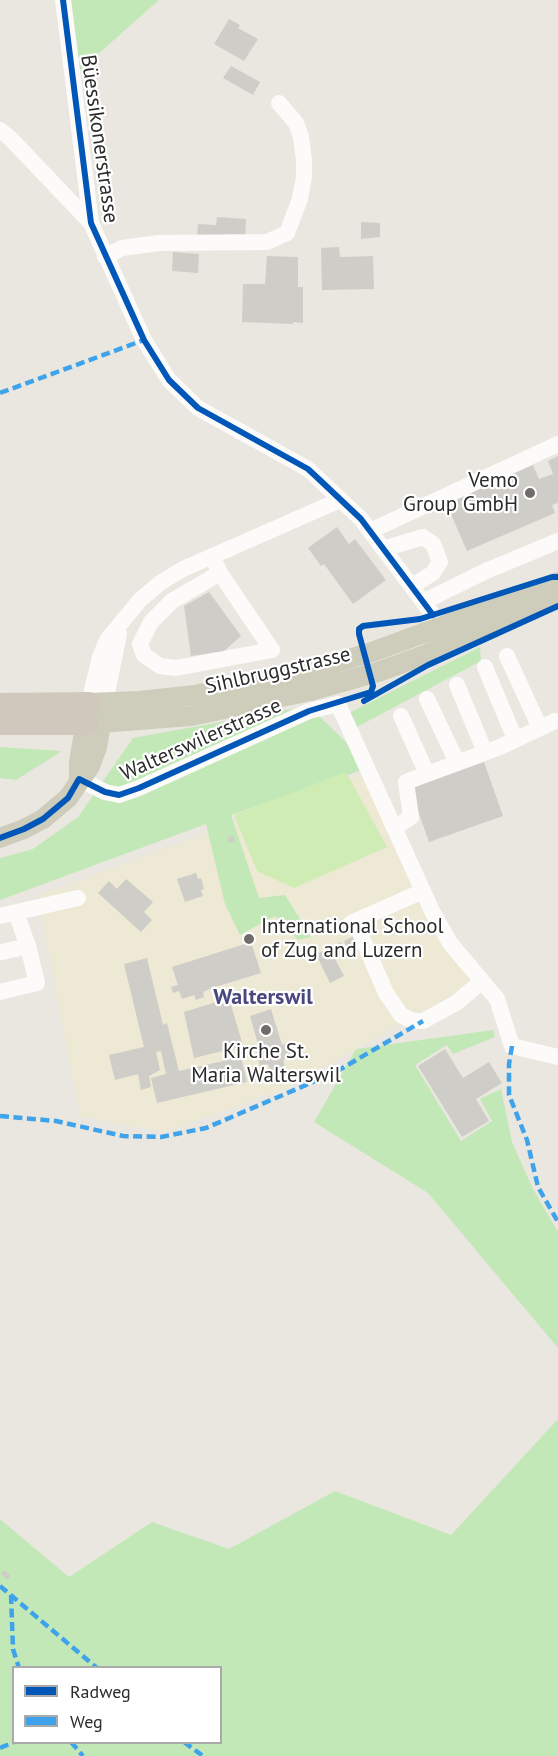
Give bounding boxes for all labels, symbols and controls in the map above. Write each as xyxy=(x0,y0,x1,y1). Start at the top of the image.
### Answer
street label: Büessikonerstrasse xyxy=(75,53,123,225)
place label: Vemo Group GmbH xyxy=(403,468,518,518)
marker: Vemo Group GmbH xyxy=(523,486,537,500)
street label: Sihlbruggstrasse xyxy=(203,642,353,700)
street label: Walterswilerstrasse xyxy=(117,693,285,787)
place label: International School of Zug and Luzern xyxy=(261,914,444,964)
marker: International School of Zug and Luzern xyxy=(242,932,256,946)
district label: Walterswil xyxy=(213,985,313,1011)
marker: Kirche St. Maria Walterswil xyxy=(259,1023,273,1037)
place label: Kirche St. Maria Walterswil xyxy=(191,1039,341,1089)
legend xyxy=(12,1666,222,1744)
text: Radweg xyxy=(70,1680,131,1703)
text: Weg xyxy=(70,1710,103,1733)

